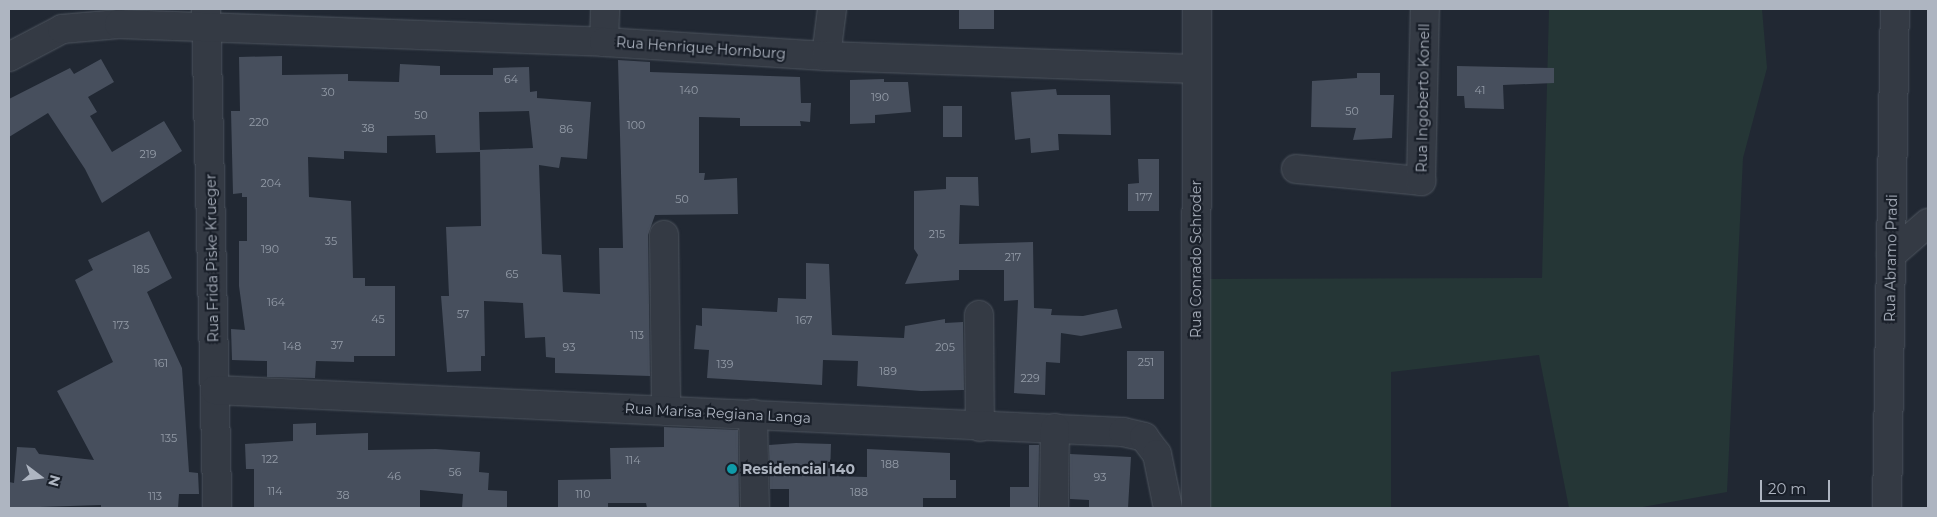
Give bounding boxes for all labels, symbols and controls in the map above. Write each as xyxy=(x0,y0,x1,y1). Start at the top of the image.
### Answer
street label: Rua Ingoberto Konell xyxy=(1413,23,1433,173)
street label: Rua Henrique Hornburg xyxy=(616,34,786,62)
house number: 64 xyxy=(504,72,518,86)
house number: 140 xyxy=(680,83,698,97)
house number: 41 xyxy=(1475,83,1485,97)
house number: 30 xyxy=(321,85,335,99)
house number: 190 xyxy=(871,90,889,104)
house number: 50 xyxy=(1345,104,1359,118)
house number: 50 xyxy=(414,108,428,122)
house number: 220 xyxy=(249,115,269,129)
house number: 100 xyxy=(627,118,645,132)
house number: 38 xyxy=(361,121,375,135)
house number: 86 xyxy=(559,122,573,136)
house number: 219 xyxy=(140,147,156,161)
street label: Rua Frida Piske Krueger xyxy=(202,174,222,342)
house number: 204 xyxy=(261,176,281,190)
street label: Rua Conrado Schroder xyxy=(1188,180,1204,338)
house number: 177 xyxy=(1136,190,1152,204)
house number: 50 xyxy=(675,192,689,206)
street label: Rua Abramo Pradi xyxy=(1881,194,1901,322)
house number: 215 xyxy=(929,227,945,241)
house number: 35 xyxy=(325,234,337,248)
house number: 190 xyxy=(261,242,279,256)
house number: 217 xyxy=(1005,250,1021,264)
house number: 185 xyxy=(132,262,150,276)
house number: 65 xyxy=(506,267,518,281)
house number: 164 xyxy=(267,295,285,309)
house number: 57 xyxy=(457,307,469,321)
house number: 45 xyxy=(371,312,385,326)
house number: 167 xyxy=(795,313,813,327)
house number: 173 xyxy=(113,318,129,332)
house number: 113 xyxy=(630,328,644,342)
house number: 37 xyxy=(331,338,343,352)
house number: 148 xyxy=(283,339,301,353)
house number: 93 xyxy=(563,340,575,354)
house number: 205 xyxy=(935,340,955,354)
house number: 251 xyxy=(1138,355,1154,369)
house number: 161 xyxy=(154,356,168,370)
house number: 139 xyxy=(717,357,733,371)
house number: 189 xyxy=(879,364,897,378)
house number: 229 xyxy=(1020,371,1040,385)
street label: Rua Marisa Regiana Langa xyxy=(624,400,812,426)
house number: 135 xyxy=(161,431,177,445)
north arrow xyxy=(15,452,65,502)
house number: 122 xyxy=(262,452,278,466)
house number: 114 xyxy=(625,453,641,467)
house number: 188 xyxy=(881,457,899,471)
place label: Residencial 140 xyxy=(742,461,855,477)
marker: Residencial 140 xyxy=(726,463,738,475)
house number: 56 xyxy=(449,465,461,479)
house number: 46 xyxy=(387,469,401,483)
house number: 93 xyxy=(1094,470,1106,484)
scale bar xyxy=(1762,470,1832,502)
text: N xyxy=(44,473,65,489)
text: 20 m xyxy=(1768,479,1806,498)
house number: 114 xyxy=(267,484,283,498)
house number: 188 xyxy=(850,485,868,499)
house number: 110 xyxy=(575,487,591,501)
house number: 38 xyxy=(336,488,350,502)
house number: 113 xyxy=(148,489,162,503)

